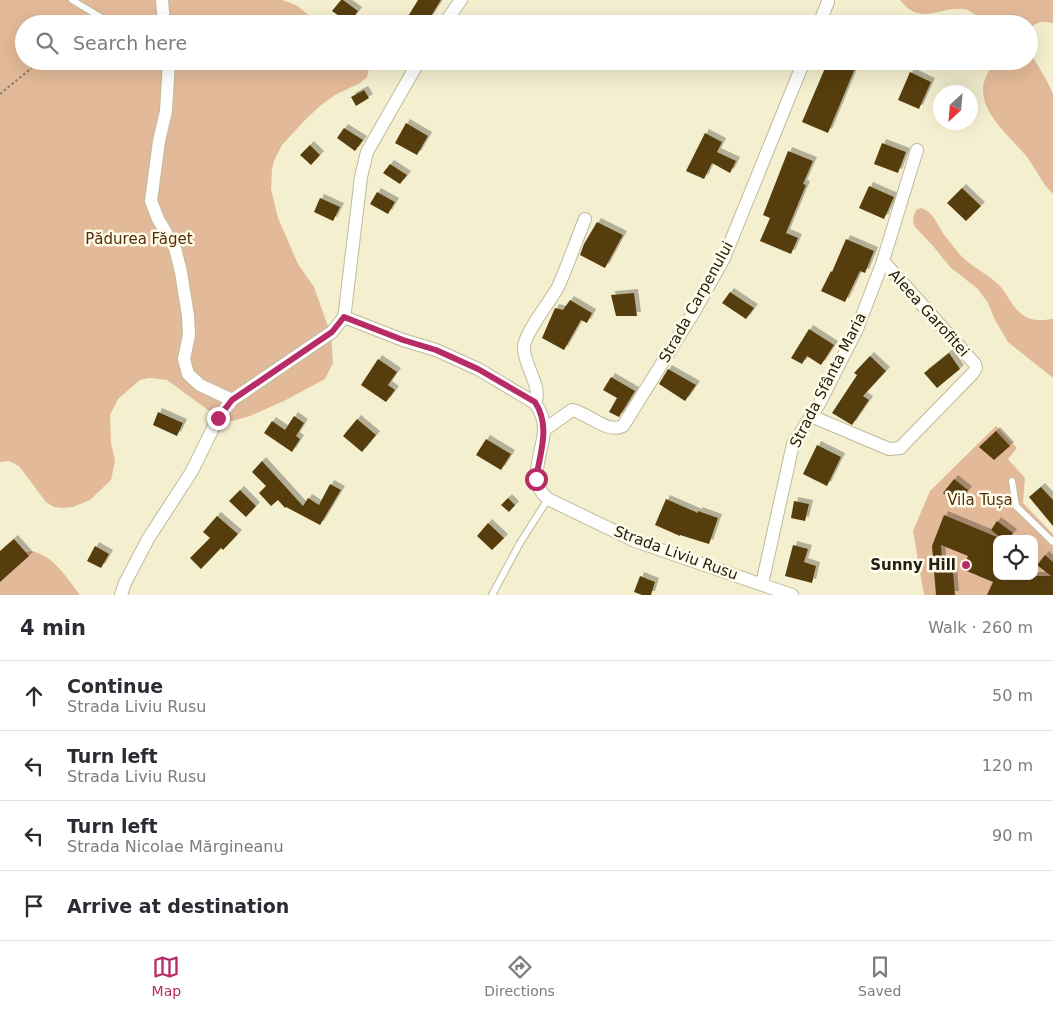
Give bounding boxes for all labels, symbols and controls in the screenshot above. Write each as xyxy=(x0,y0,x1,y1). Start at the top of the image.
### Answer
search box xyxy=(15,15,1038,70)
icon: search xyxy=(33,29,61,57)
text: Search here xyxy=(73,32,187,54)
north arrow xyxy=(933,85,978,130)
park label: Pădurea Făget xyxy=(85,230,193,248)
street label: Strada Carpenului xyxy=(655,238,737,366)
street label: Aleea Garofitei xyxy=(885,266,973,360)
street label: Strada Sfânta Maria xyxy=(786,309,870,451)
route end xyxy=(207,407,230,430)
route start xyxy=(525,468,548,491)
park label: Vila Tușa xyxy=(947,491,1013,509)
street label: Strada Liviu Rusu xyxy=(612,522,740,584)
map controls xyxy=(993,535,1038,580)
button: locate xyxy=(993,535,1038,580)
place label: Sunny Hill xyxy=(870,556,956,574)
marker: Sunny Hill xyxy=(960,559,972,571)
text: 4 min xyxy=(20,616,86,640)
text: Walk · 260 m xyxy=(928,618,1033,637)
text: Continue xyxy=(67,675,163,697)
icon: ahead xyxy=(20,682,48,710)
text: 50 m xyxy=(992,686,1033,705)
text: Strada Liviu Rusu xyxy=(67,697,206,716)
text: Turn left xyxy=(67,745,158,767)
icon: left xyxy=(20,752,48,780)
text: 120 m xyxy=(982,756,1033,775)
text: Strada Liviu Rusu xyxy=(67,767,206,786)
text: Turn left xyxy=(67,815,158,837)
icon: left xyxy=(20,822,48,850)
text: 90 m xyxy=(992,826,1033,845)
text: Strada Nicolae Mărgineanu xyxy=(67,837,284,856)
icon: arrive xyxy=(20,892,48,920)
text: Arrive at destination xyxy=(67,895,289,917)
tab: Map xyxy=(152,953,181,999)
tab: Directions xyxy=(484,953,555,999)
tab: Saved xyxy=(858,953,901,999)

